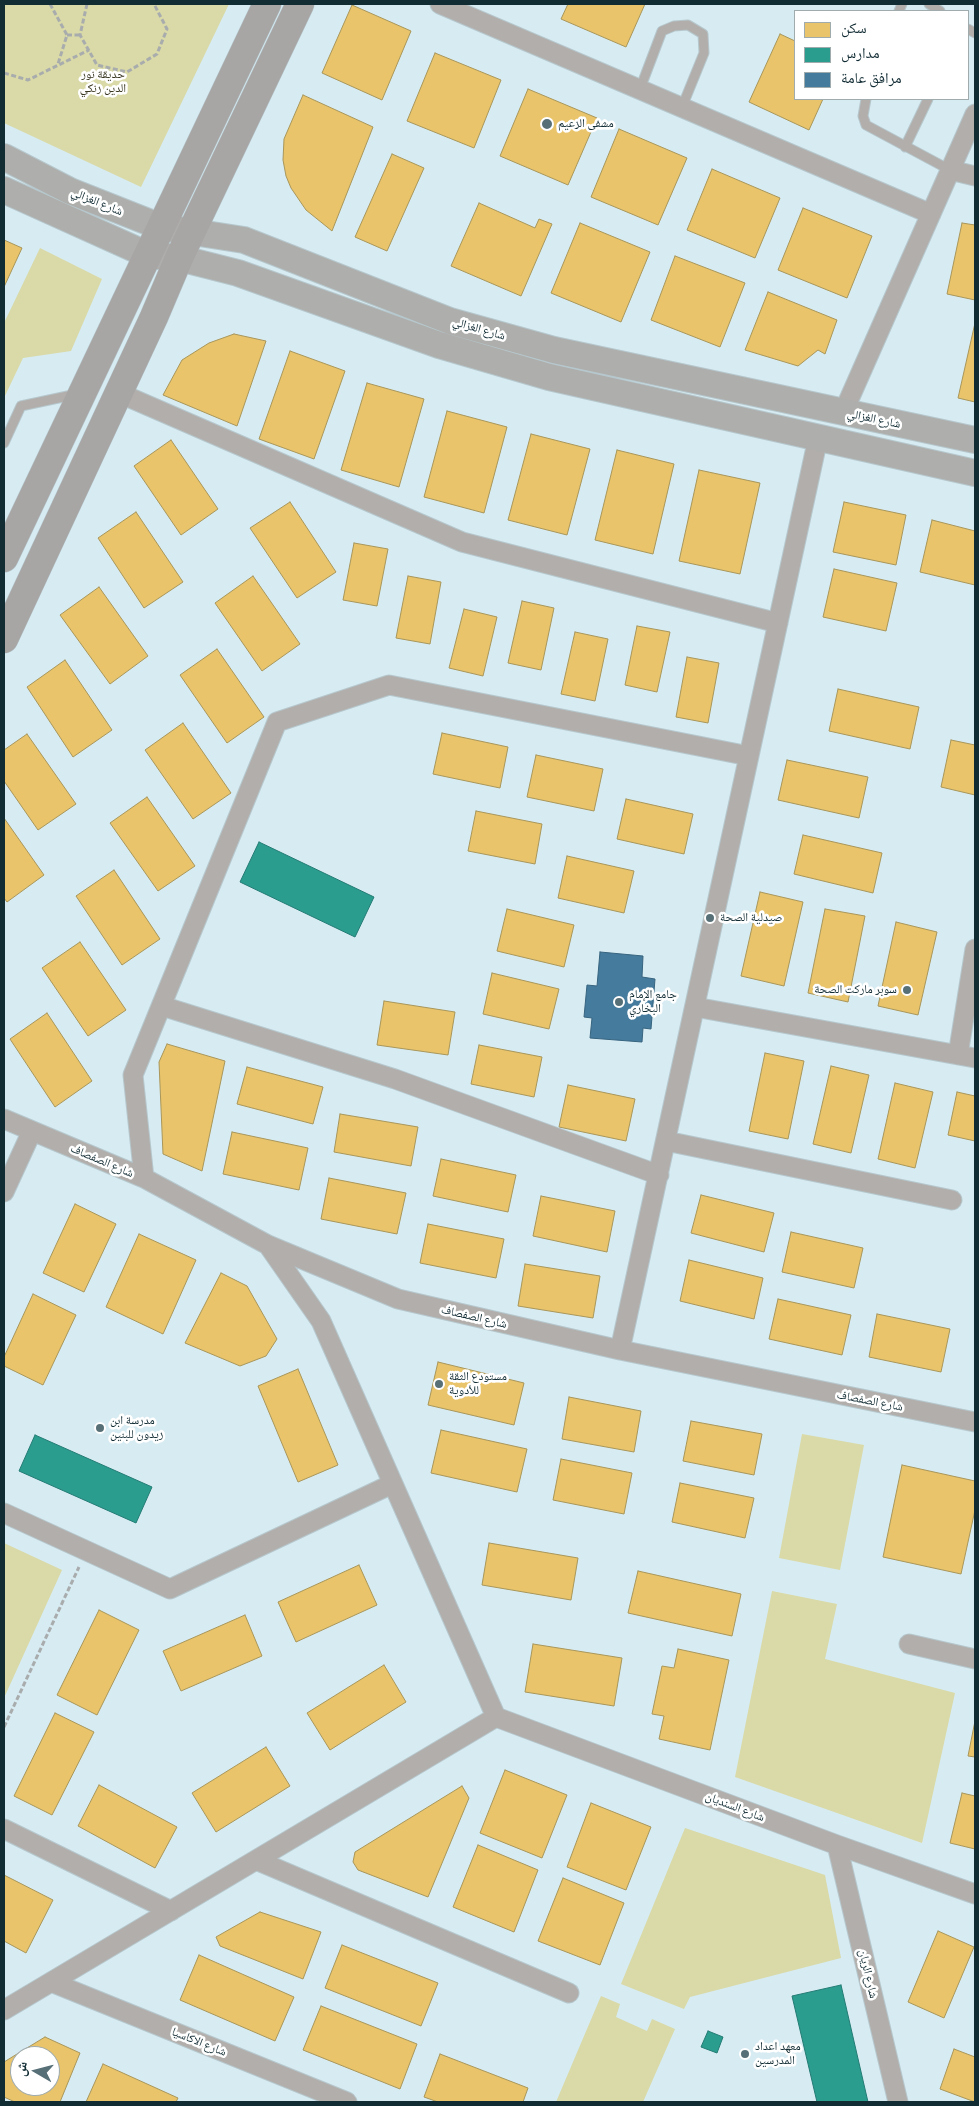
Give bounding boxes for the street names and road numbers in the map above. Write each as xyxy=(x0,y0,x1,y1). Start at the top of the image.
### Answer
street label: شارع الغزالي xyxy=(69,185,125,219)
street label: شارع الغزالي xyxy=(451,315,507,343)
street label: شارع الغزالي xyxy=(846,406,902,432)
street label: شارع الصفصاف xyxy=(68,1141,136,1181)
street label: شارع الصفصاف xyxy=(440,1302,508,1332)
street label: شارع الصفصاف xyxy=(836,1388,904,1414)
street label: شارع السنديان xyxy=(703,1789,767,1825)
street label: شارع الريان xyxy=(855,1948,881,2000)
street label: شارع الاكاسيا xyxy=(170,2025,228,2059)

